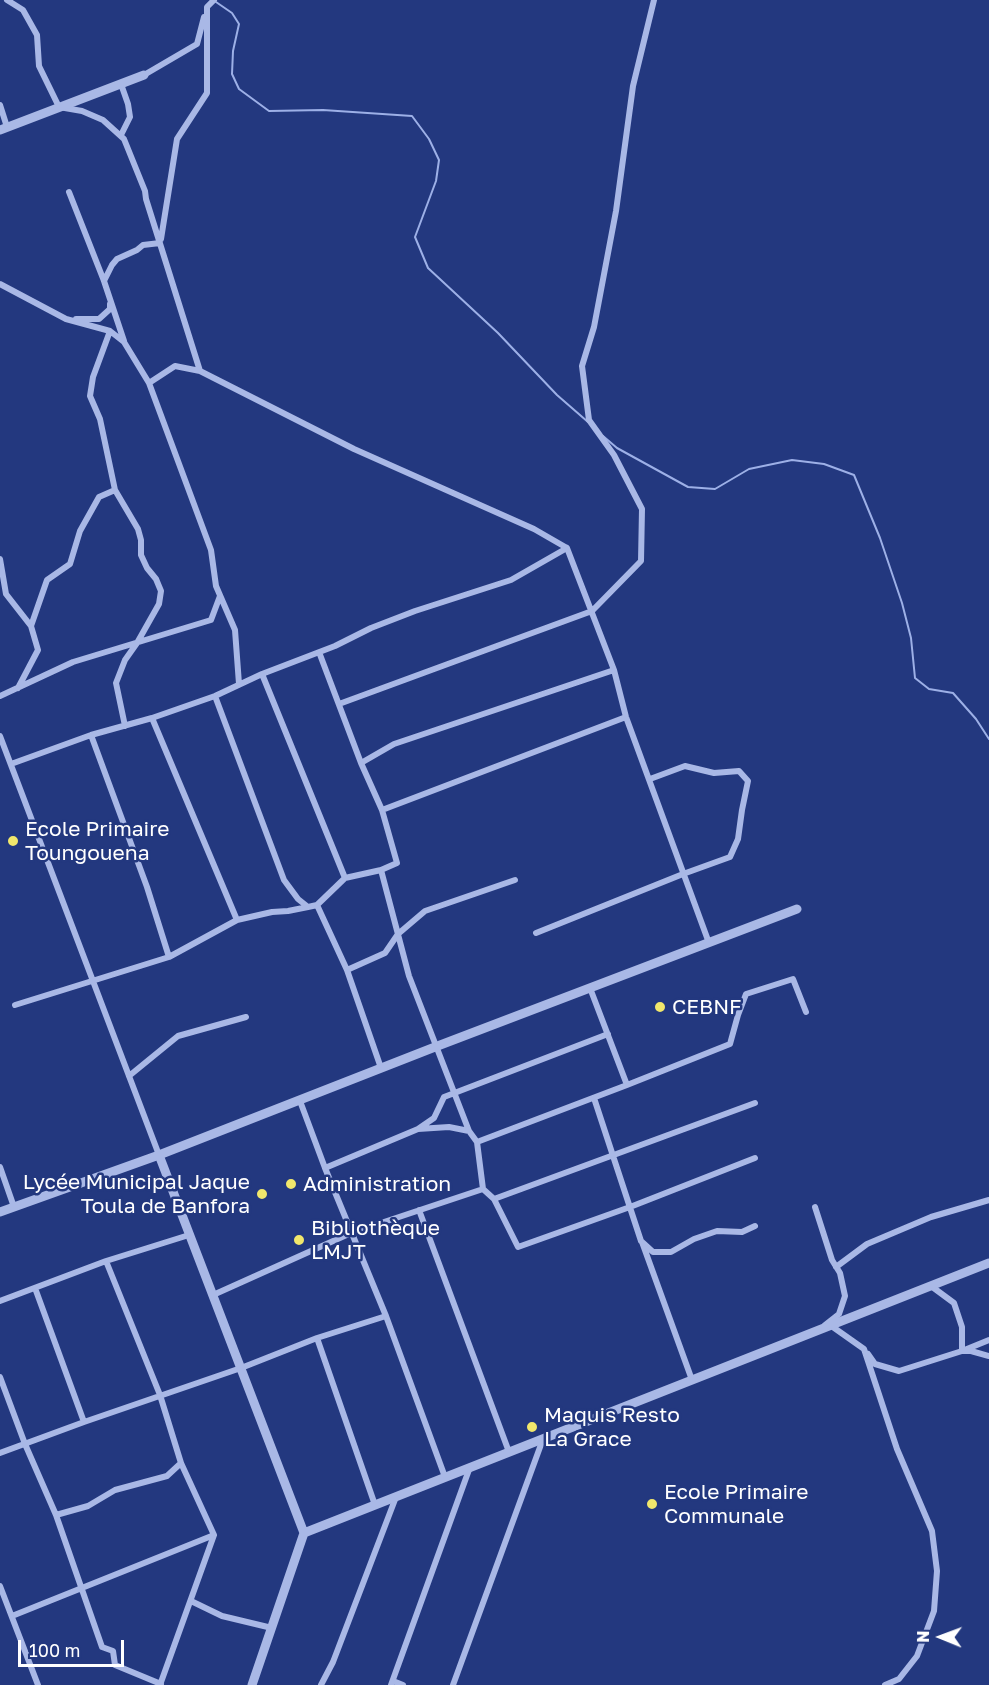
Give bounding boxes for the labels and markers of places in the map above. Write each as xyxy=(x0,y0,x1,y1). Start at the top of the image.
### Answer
place label: Ecole Primaire Toungouena xyxy=(25,816,169,866)
marker: Ecole Primaire Toungouena xyxy=(6,834,20,848)
place label: CEBNF xyxy=(672,994,742,1020)
marker: CEBNF xyxy=(653,1000,667,1014)
place label: Lycée Municipal Jaque Toula de Banfora xyxy=(23,1169,250,1219)
place label: Administration xyxy=(303,1171,451,1197)
marker: Administration xyxy=(284,1177,298,1191)
marker: Lycée Municipal Jaque Toula de Banfora xyxy=(255,1187,269,1201)
place label: Bibliothèque LMJT xyxy=(311,1215,440,1265)
marker: Bibliothèque LMJT xyxy=(292,1233,306,1247)
place label: Maquis Resto La Grace xyxy=(544,1402,680,1452)
marker: Maquis Resto La Grace xyxy=(525,1420,539,1434)
place label: Ecole Primaire Communale xyxy=(664,1479,808,1529)
marker: Ecole Primaire Communale xyxy=(645,1497,659,1511)

